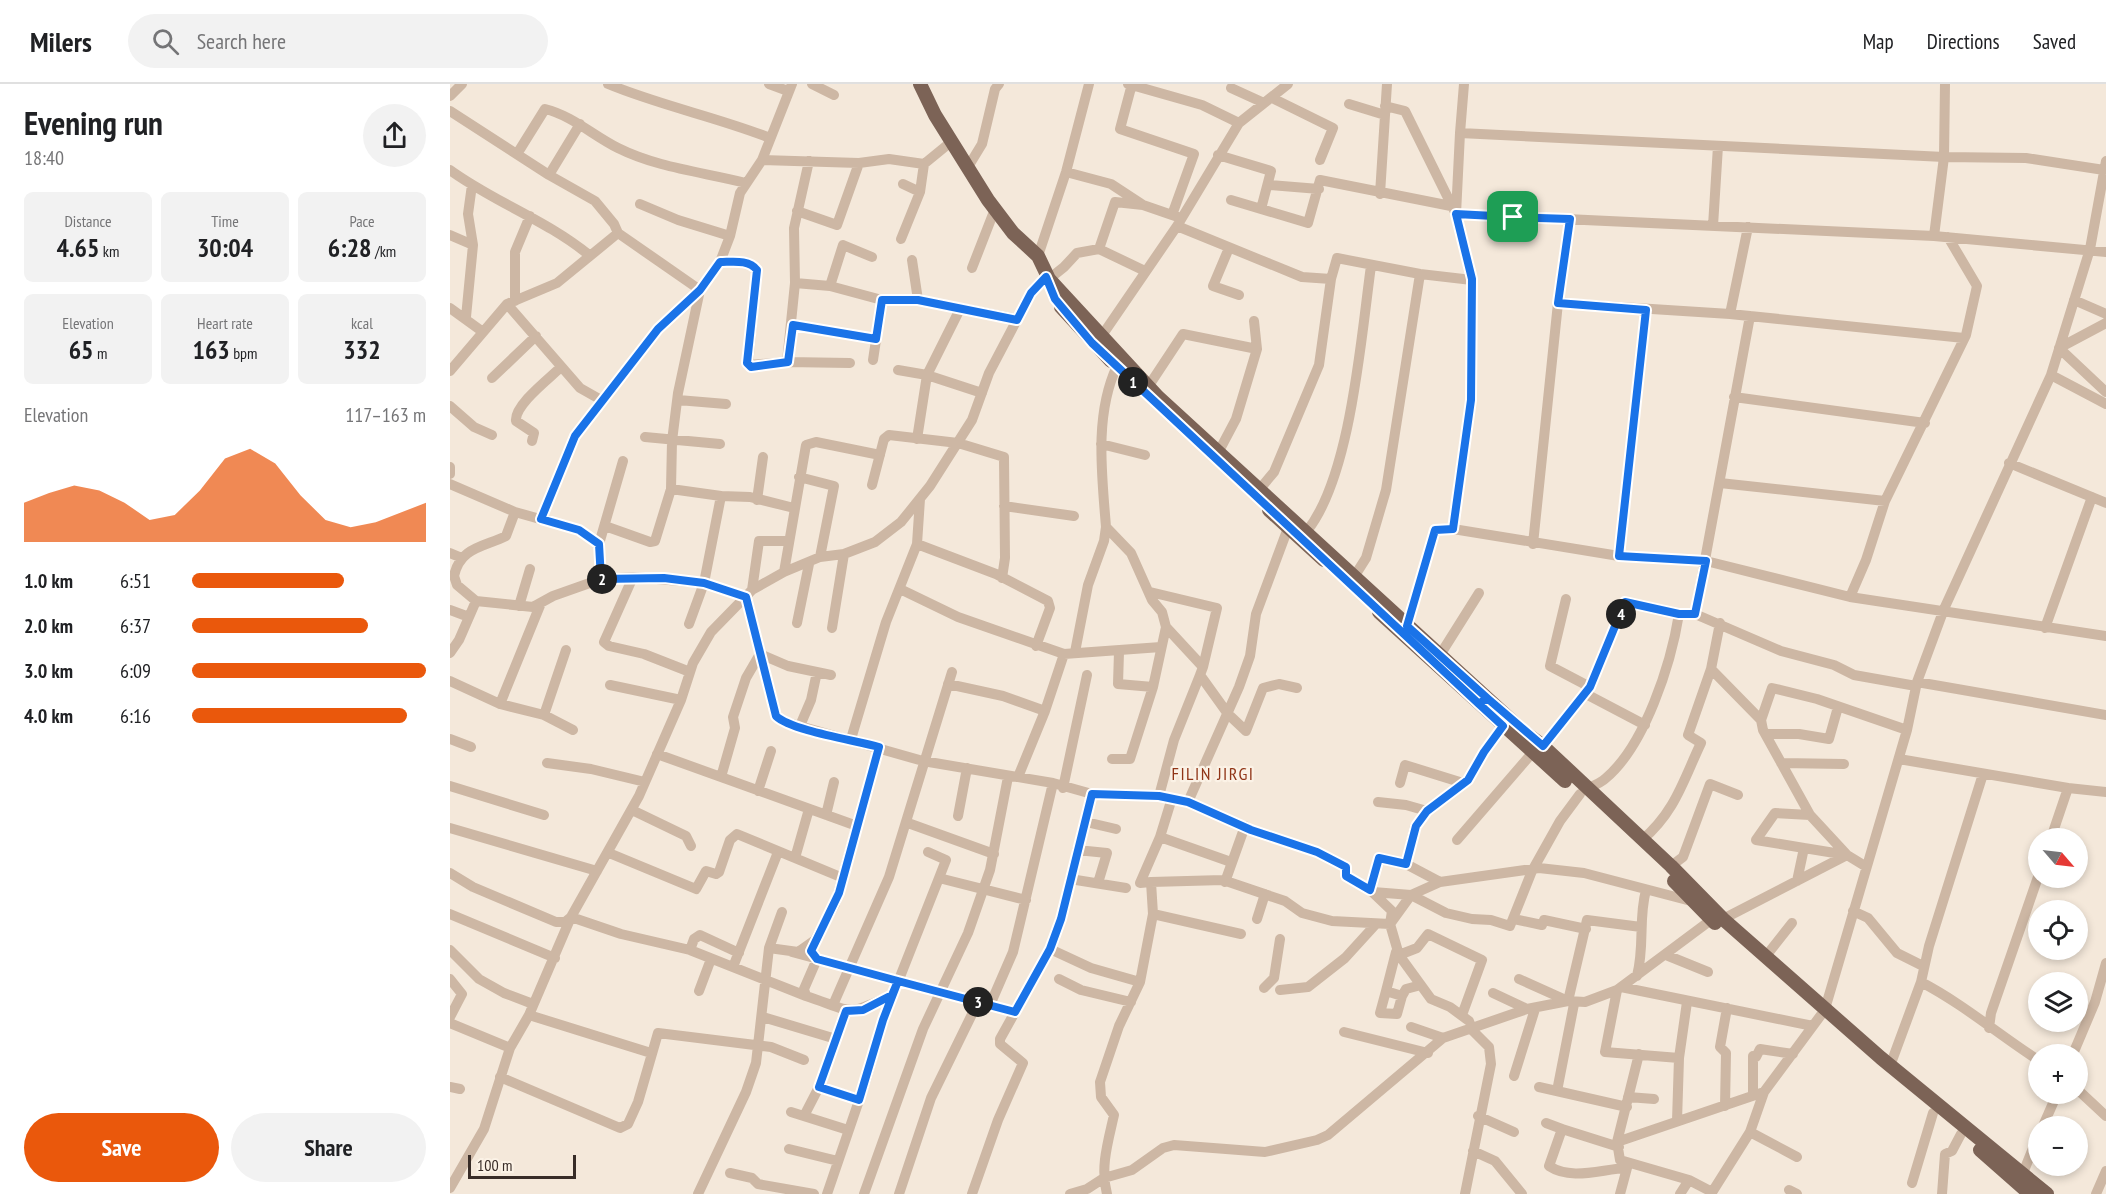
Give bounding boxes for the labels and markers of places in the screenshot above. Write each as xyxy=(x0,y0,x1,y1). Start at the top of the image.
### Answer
pin xyxy=(1487,191,1538,242)
pin: 1 xyxy=(1118,367,1148,397)
pin: 2 xyxy=(587,564,617,594)
pin: 4 xyxy=(1606,599,1636,629)
pin: 3 xyxy=(963,987,993,1017)

